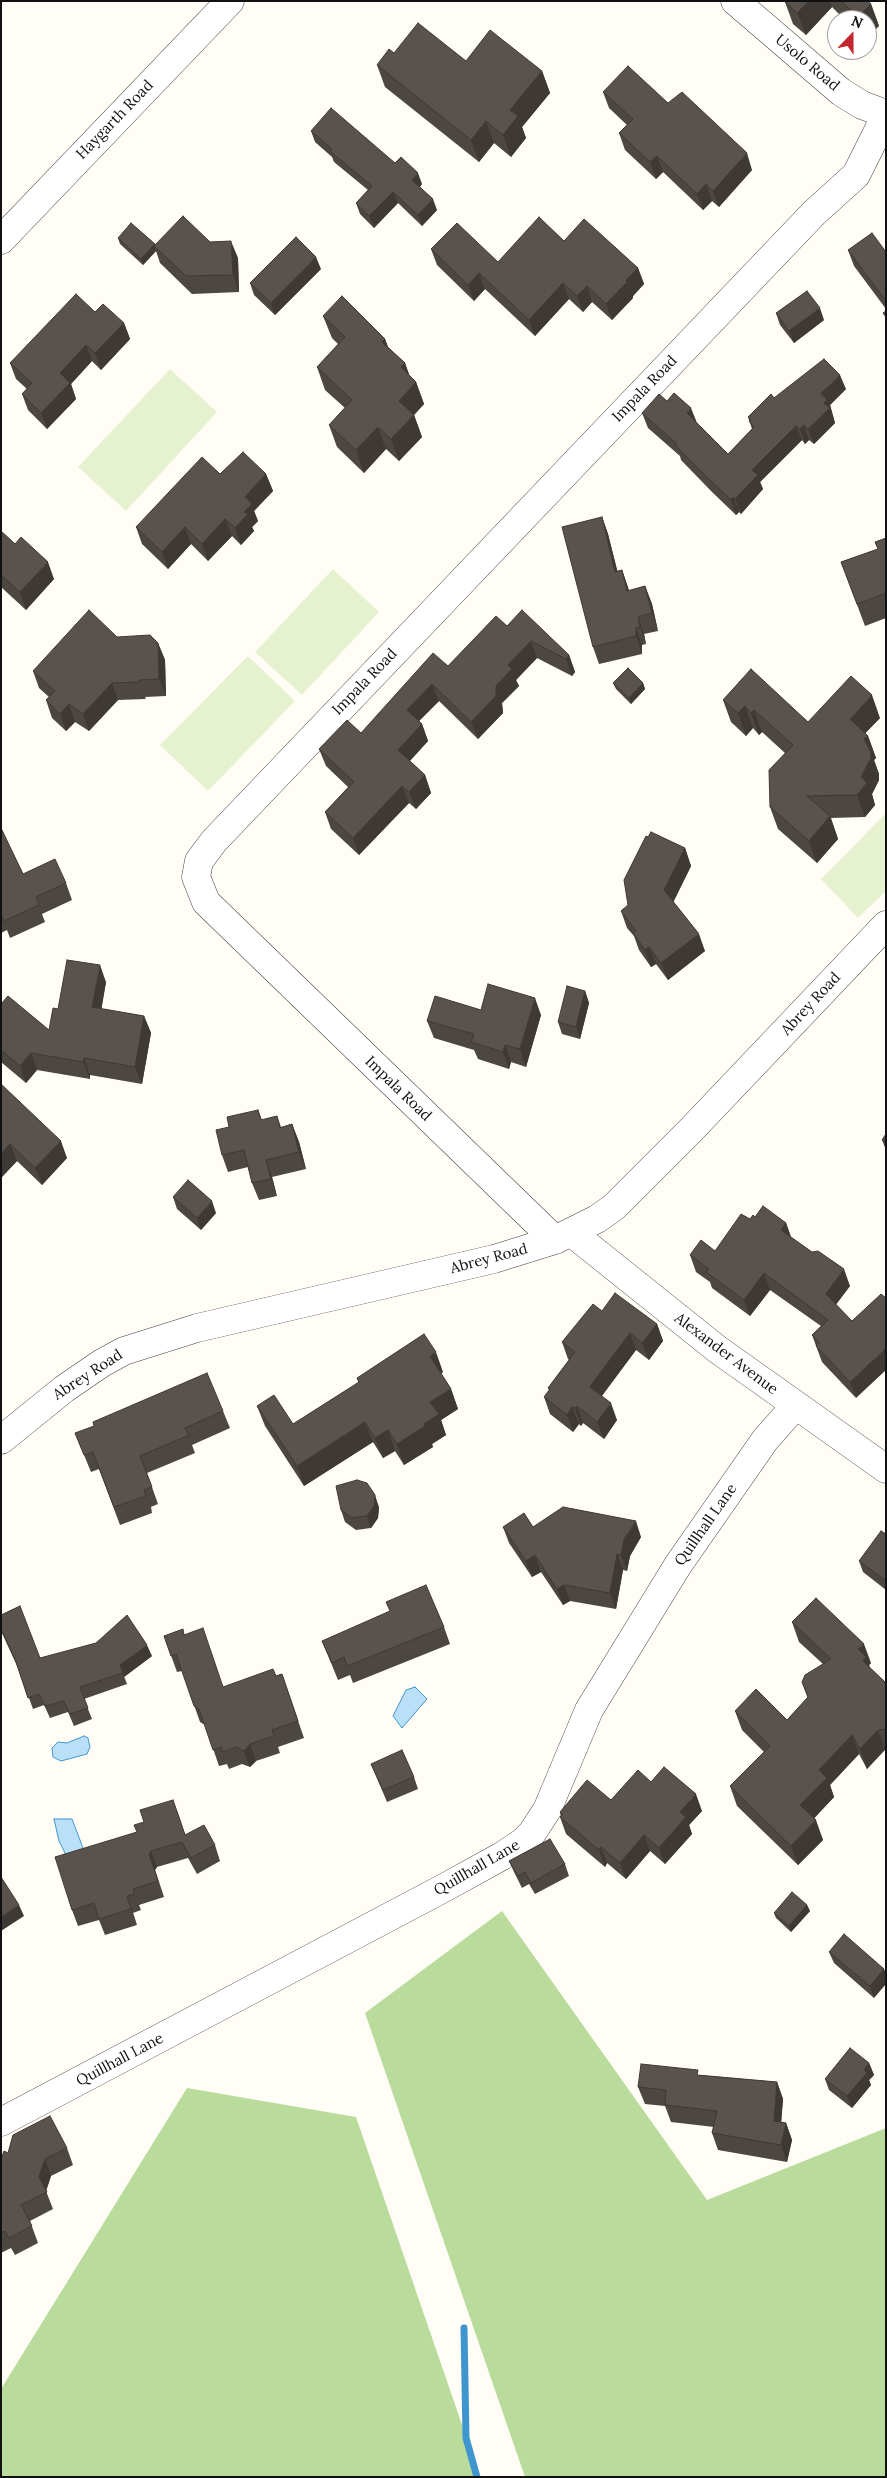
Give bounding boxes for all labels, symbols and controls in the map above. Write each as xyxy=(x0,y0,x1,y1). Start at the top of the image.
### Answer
north arrow xyxy=(827,10,877,60)
text: N xyxy=(849,12,866,32)
street label: Usolo Road xyxy=(771,31,843,95)
street label: Haygarth Road xyxy=(73,77,157,163)
street label: Impala Road xyxy=(609,352,681,426)
street label: Impala Road xyxy=(329,645,401,719)
street label: Abrey Road xyxy=(777,969,845,1039)
street label: Impala Road xyxy=(361,1053,435,1125)
street label: Abrey Road xyxy=(448,1240,530,1278)
street label: Alexander Avenue xyxy=(671,1309,781,1399)
street label: Abrey Road xyxy=(50,1346,126,1404)
street label: Quillhall Lane xyxy=(671,1480,741,1570)
street label: Quillhall Lane xyxy=(431,1836,523,1900)
street label: Quillhall Lane xyxy=(73,2030,167,2090)

